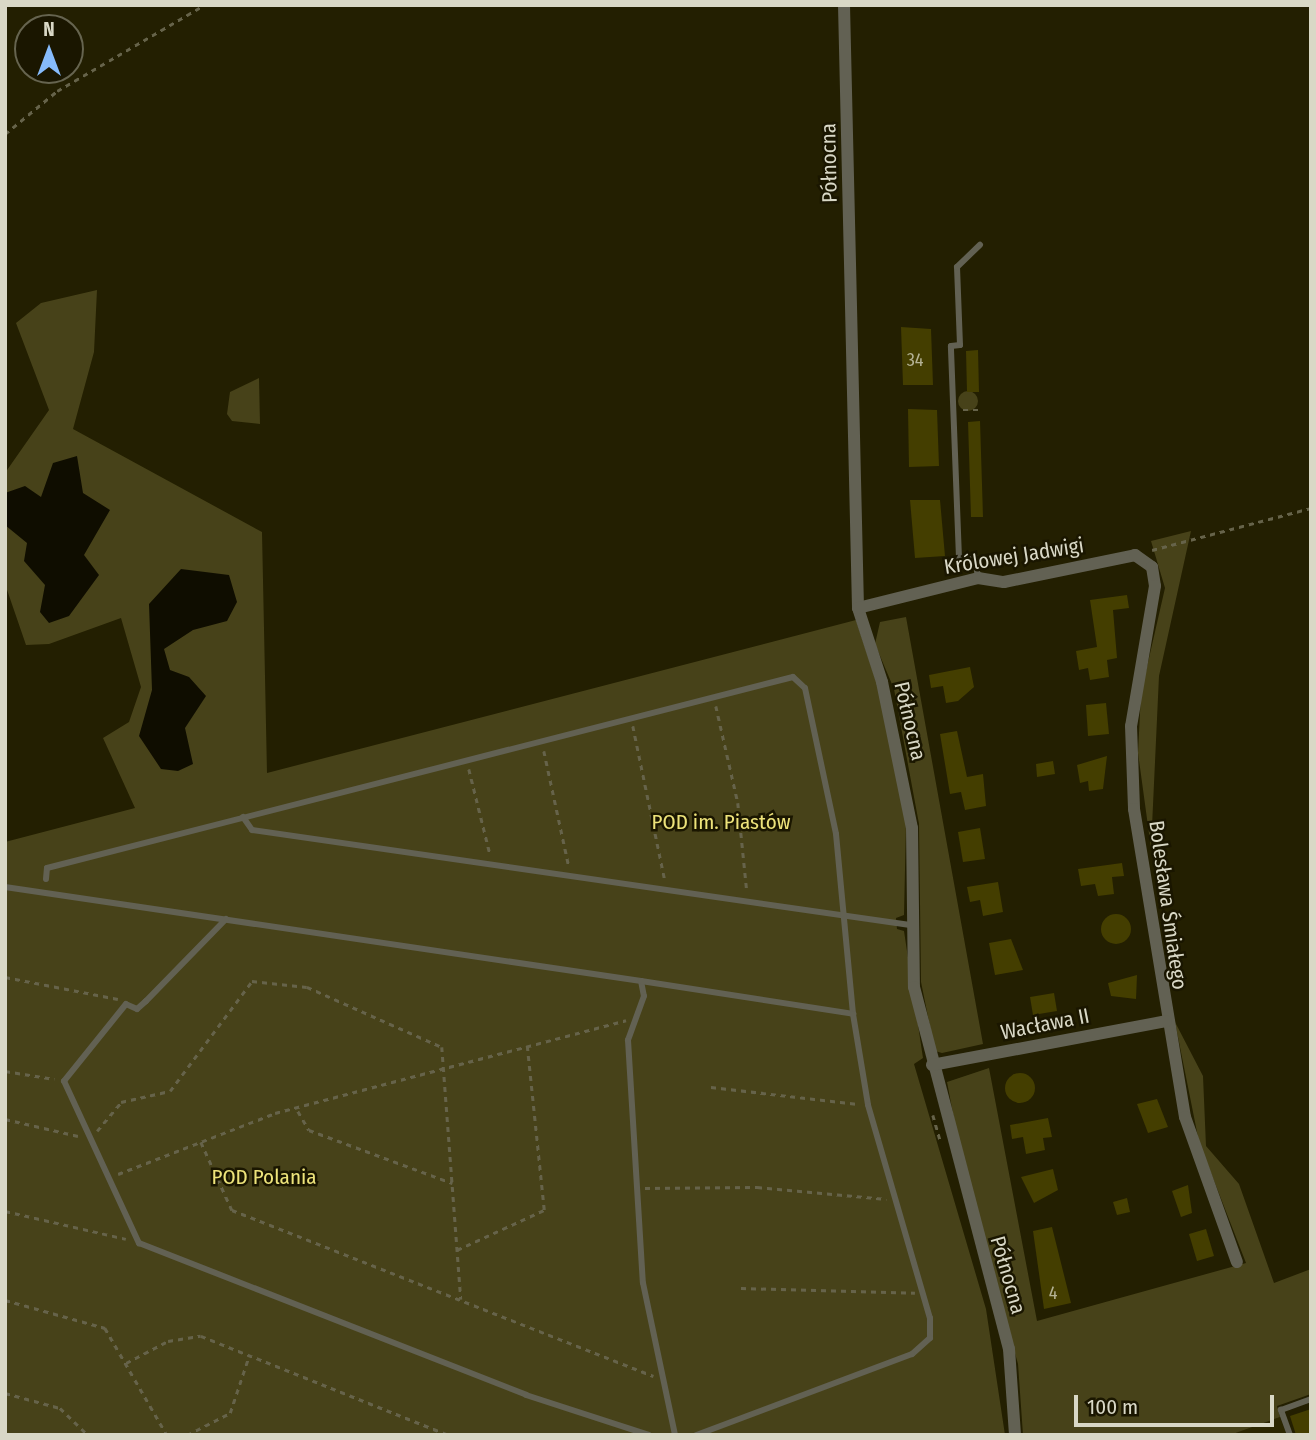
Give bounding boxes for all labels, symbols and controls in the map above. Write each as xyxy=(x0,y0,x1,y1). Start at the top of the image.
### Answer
north arrow xyxy=(14,14,84,84)
text: N xyxy=(43,18,55,41)
street label: Północna xyxy=(816,123,842,203)
house number: 34 xyxy=(907,349,923,371)
street label: Królowej Jadwigi xyxy=(942,533,1086,579)
street label: Północna xyxy=(889,679,931,763)
park label: POD im. Piastów xyxy=(652,809,790,835)
street label: Bolesława Śmiałego xyxy=(1144,819,1192,991)
street label: Wacława II xyxy=(998,1003,1092,1045)
park label: POD Polania xyxy=(211,1164,317,1190)
street label: Północna xyxy=(985,1233,1031,1317)
house number: 4 xyxy=(1049,1282,1057,1304)
scale bar xyxy=(1078,1380,1278,1424)
text: 100 m xyxy=(1087,1394,1138,1420)

